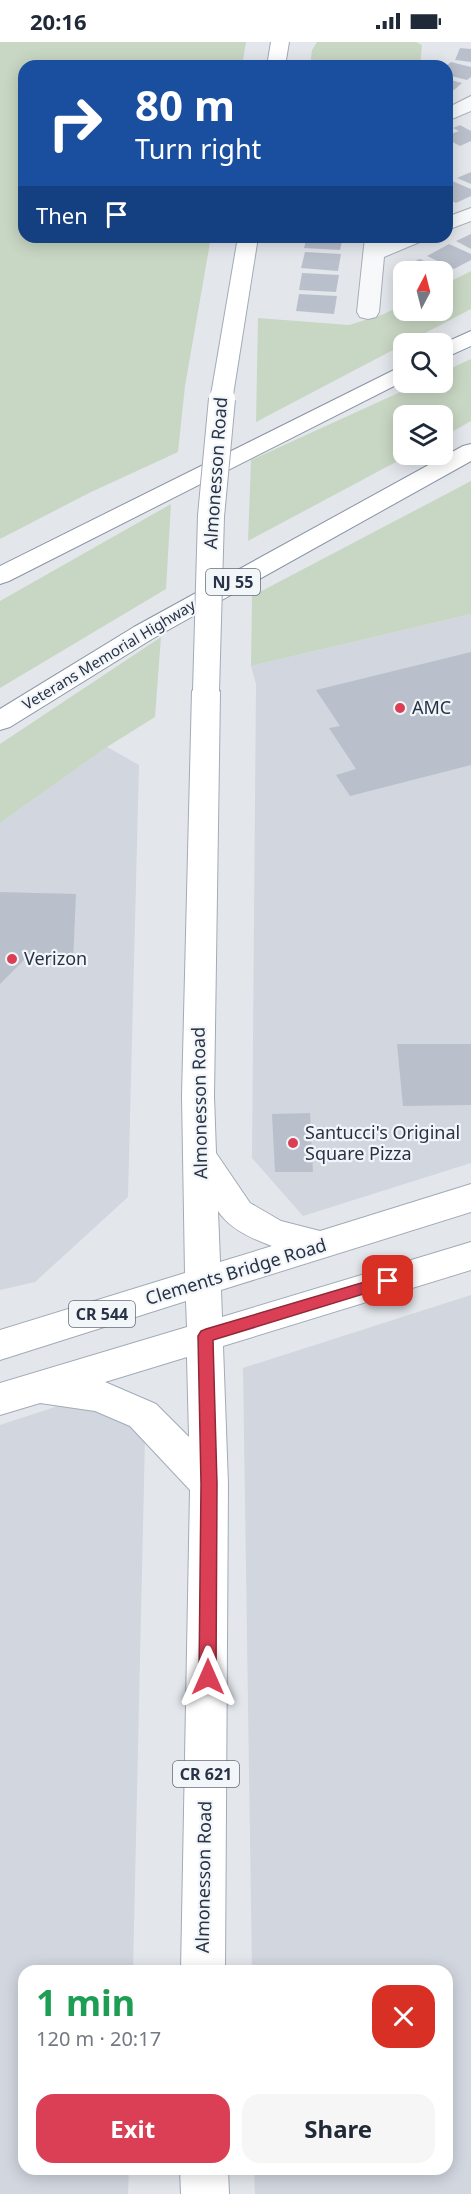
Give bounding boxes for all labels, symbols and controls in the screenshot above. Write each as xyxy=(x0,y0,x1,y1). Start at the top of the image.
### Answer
text: 20:16 xyxy=(30,6,87,36)
text: 80 m xyxy=(135,76,235,133)
icon: right xyxy=(36,84,114,162)
text: Turn right xyxy=(135,130,261,167)
icon: arrive xyxy=(100,198,133,231)
text: Then xyxy=(36,200,88,230)
north arrow xyxy=(393,261,453,321)
map controls xyxy=(393,261,453,465)
button: search xyxy=(393,333,453,393)
street label: Almonesson Road xyxy=(198,396,232,550)
button: layers xyxy=(393,405,453,465)
road number: NJ 55 xyxy=(206,569,260,595)
street label: Veterans Memorial Highway xyxy=(18,594,199,714)
place label: AMC xyxy=(412,695,451,719)
marker: AMC xyxy=(393,701,407,715)
place label: Verizon xyxy=(24,946,87,970)
marker: Verizon xyxy=(5,952,19,966)
street label: Almonesson Road xyxy=(186,1027,212,1179)
place label: Santucci's Original Square Pizza xyxy=(305,1120,460,1165)
marker: Santucci's Original Square Pizza xyxy=(286,1136,300,1150)
street label: Clements Bridge Road xyxy=(142,1232,329,1310)
pin xyxy=(362,1255,413,1306)
icon: arrive xyxy=(371,1264,404,1297)
road number: CR 544 xyxy=(69,1301,135,1327)
position arrow xyxy=(176,1645,240,1709)
road number: CR 621 xyxy=(173,1761,239,1787)
street label: Almonesson Road xyxy=(190,1801,216,1953)
text: 1 min xyxy=(36,1978,135,2027)
button: close xyxy=(372,1985,435,2048)
text: 120 m · 20:17 xyxy=(36,2025,161,2052)
button: Exit xyxy=(36,2094,230,2163)
button: Share xyxy=(242,2094,435,2163)

